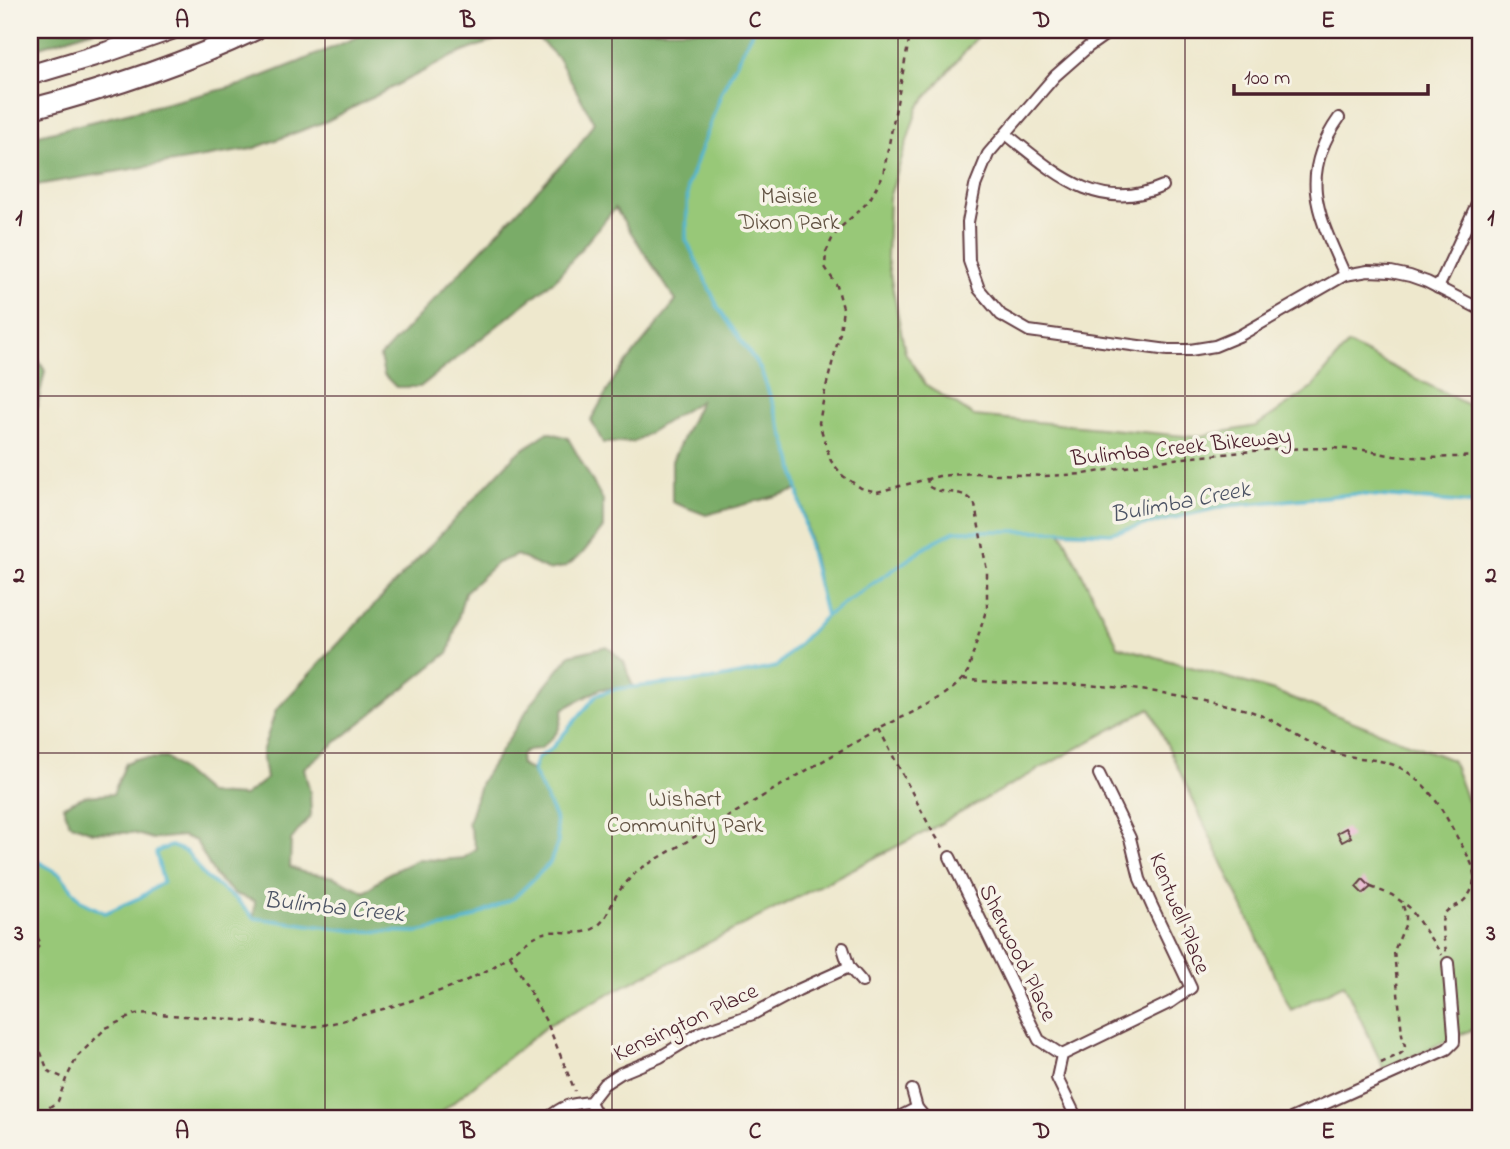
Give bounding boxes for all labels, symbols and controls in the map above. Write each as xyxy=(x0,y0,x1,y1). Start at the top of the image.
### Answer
text: A xyxy=(175,5,189,38)
text: B xyxy=(459,5,476,38)
text: C xyxy=(749,5,762,38)
text: D xyxy=(1033,5,1050,38)
text: E xyxy=(1321,5,1335,38)
scale bar xyxy=(1234,52,1428,96)
text: 100 m xyxy=(1244,64,1290,94)
park label: Maisie Dixon Park xyxy=(737,181,841,240)
text: 1 xyxy=(15,203,23,236)
text: 1 xyxy=(1487,203,1495,236)
street label: Bulimba Creek Bikeway xyxy=(1069,421,1293,479)
water label: Bulimba Creek xyxy=(1108,473,1254,534)
text: 2 xyxy=(12,560,25,593)
text: 2 xyxy=(1484,560,1497,593)
park label: Wishart Community Park xyxy=(607,784,764,845)
street label: Kentwell Place xyxy=(1139,848,1218,980)
street label: Sherwood Place xyxy=(969,879,1065,1028)
water label: Bulimba Creek xyxy=(262,884,407,933)
text: 3 xyxy=(13,918,24,951)
text: 3 xyxy=(1485,918,1496,951)
street label: Kensington Place xyxy=(608,975,765,1072)
text: A xyxy=(175,1116,189,1149)
text: B xyxy=(459,1116,476,1149)
text: C xyxy=(749,1116,762,1149)
text: D xyxy=(1033,1116,1050,1149)
text: E xyxy=(1321,1116,1335,1149)

